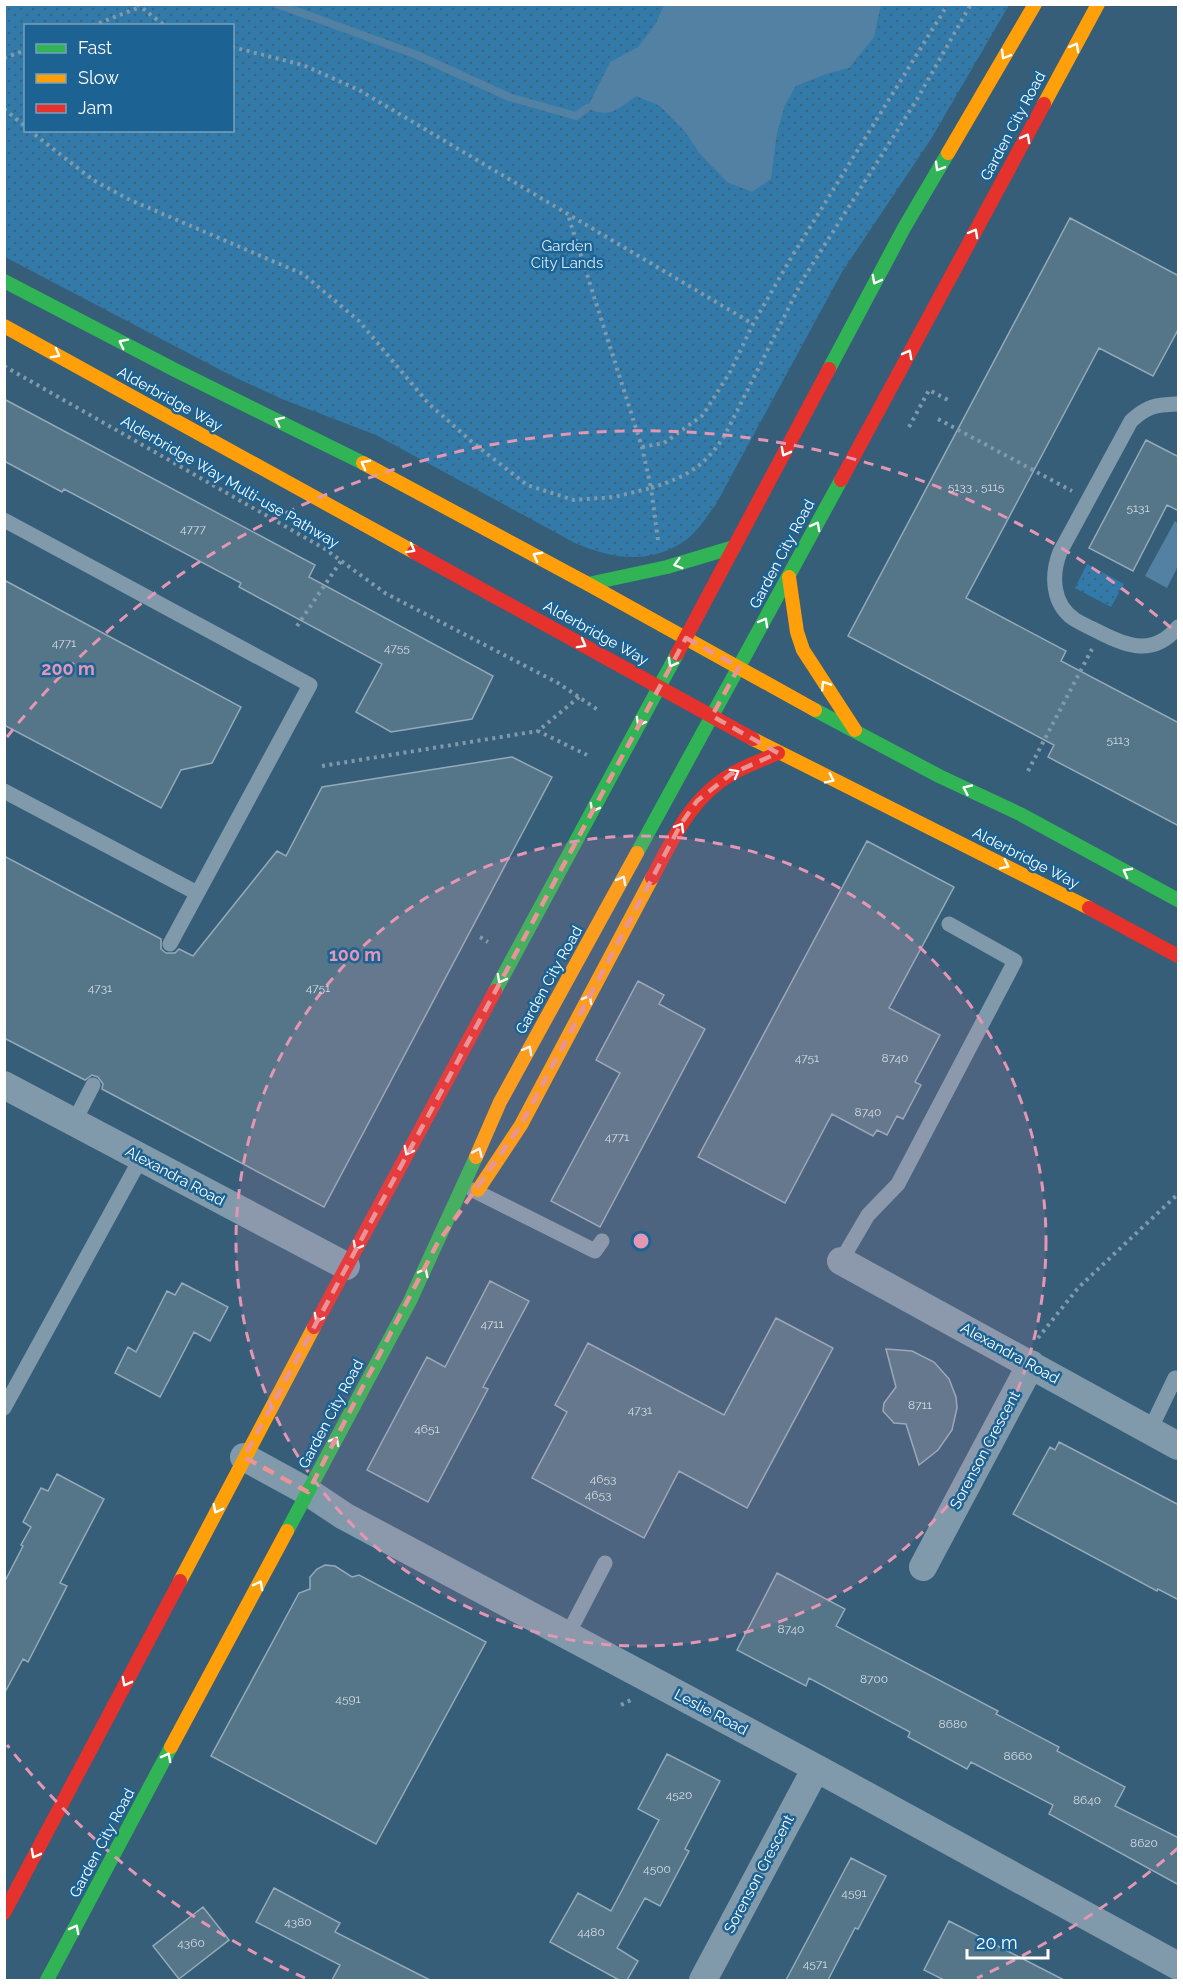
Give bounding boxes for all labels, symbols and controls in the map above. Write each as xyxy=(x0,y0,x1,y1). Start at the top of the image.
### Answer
legend xyxy=(24,24,234,132)
text: Fast xyxy=(78,37,112,58)
one-way arrow xyxy=(1068,43,1079,53)
one-way arrow xyxy=(1001,49,1012,59)
text: Slow xyxy=(78,67,119,88)
street label: Garden City Road xyxy=(977,68,1049,184)
text: Jam xyxy=(78,97,113,118)
one-way arrow xyxy=(1019,134,1030,145)
one-way arrow xyxy=(935,161,946,172)
one-way arrow xyxy=(967,229,978,239)
park label: Garden City Lands xyxy=(531,237,603,272)
one-way arrow xyxy=(872,273,883,284)
one-way arrow xyxy=(119,339,130,350)
one-way arrow xyxy=(49,347,60,358)
one-way arrow xyxy=(901,350,912,360)
street label: Alderbridge Way xyxy=(114,363,226,435)
street label: Alderbridge Way Multi-use Pathway xyxy=(118,412,342,552)
one-way arrow xyxy=(274,416,285,428)
one-way arrow xyxy=(781,446,792,456)
one-way arrow xyxy=(361,460,371,471)
house number: 5133 , 5115 xyxy=(948,480,1005,494)
street label: Garden City Road xyxy=(746,496,818,612)
house number: 5131 xyxy=(1126,501,1150,515)
house number: 4777 xyxy=(180,522,206,536)
one-way arrow xyxy=(809,522,820,532)
one-way arrow xyxy=(405,542,416,553)
one-way arrow xyxy=(533,552,543,563)
one-way arrow xyxy=(673,557,684,569)
street label: Alderbridge Way xyxy=(540,597,652,669)
one-way arrow xyxy=(757,618,768,628)
house number: 4771 xyxy=(52,636,76,650)
one-way arrow xyxy=(576,637,586,648)
house number: 4755 xyxy=(384,641,410,655)
one-way arrow xyxy=(668,656,679,667)
text: 200 m xyxy=(41,658,95,679)
one-way arrow xyxy=(821,681,833,691)
one-way arrow xyxy=(636,715,647,726)
house number: 5113 xyxy=(1106,733,1130,747)
one-way arrow xyxy=(729,769,739,780)
one-way arrow xyxy=(824,771,835,783)
one-way arrow xyxy=(963,785,974,797)
one-way arrow xyxy=(590,802,601,812)
one-way arrow xyxy=(673,823,684,833)
street label: Alderbridge Way xyxy=(970,823,1082,893)
one-way arrow xyxy=(999,858,1010,870)
one-way arrow xyxy=(1123,868,1133,879)
one-way arrow xyxy=(615,875,626,886)
street label: Garden City Road xyxy=(512,923,586,1037)
text: 100 m xyxy=(329,944,381,965)
one-way arrow xyxy=(497,973,508,984)
house number: 4731 xyxy=(88,981,112,995)
house number: 4751 xyxy=(306,981,330,995)
one-way arrow xyxy=(581,995,592,1006)
one-way arrow xyxy=(521,1046,533,1057)
house number: 4751 xyxy=(795,1051,819,1065)
house number: 8740 xyxy=(882,1051,908,1065)
house number: 8740 xyxy=(855,1105,881,1119)
house number: 4771 xyxy=(605,1130,629,1144)
street label: Alexandra Road xyxy=(122,1142,228,1210)
one-way arrow xyxy=(404,1145,415,1155)
one-way arrow xyxy=(470,1147,482,1158)
centre of rings xyxy=(631,1231,651,1251)
one-way arrow xyxy=(353,1239,364,1250)
one-way arrow xyxy=(416,1268,428,1279)
one-way arrow xyxy=(314,1312,326,1323)
house number: 4711 xyxy=(480,1317,504,1331)
street label: Alexandra Road xyxy=(958,1319,1062,1387)
street label: Garden City Road xyxy=(295,1356,367,1472)
street label: Sorenson Crescent xyxy=(946,1388,1024,1512)
house number: 8711 xyxy=(908,1398,932,1412)
house number: 4731 xyxy=(628,1403,652,1417)
house number: 4651 xyxy=(414,1422,440,1436)
one-way arrow xyxy=(328,1436,339,1447)
house number: 4653 xyxy=(590,1472,616,1486)
house number: 4653 xyxy=(585,1488,611,1502)
one-way arrow xyxy=(213,1503,224,1513)
one-way arrow xyxy=(252,1581,263,1591)
house number: 8740 xyxy=(778,1622,804,1636)
house number: 8700 xyxy=(860,1672,888,1686)
one-way arrow xyxy=(122,1675,133,1686)
street label: Leslie Road xyxy=(671,1685,751,1739)
house number: 4591 xyxy=(335,1692,361,1706)
house number: 8680 xyxy=(939,1717,967,1731)
house number: 8660 xyxy=(1004,1749,1032,1763)
one-way arrow xyxy=(160,1753,171,1763)
street label: Garden City Road xyxy=(66,1785,138,1901)
house number: 4520 xyxy=(666,1788,692,1802)
house number: 8640 xyxy=(1073,1793,1101,1807)
street label: Sorenson Crescent xyxy=(720,1812,798,1936)
house number: 8620 xyxy=(1130,1836,1158,1850)
one-way arrow xyxy=(31,1848,42,1859)
house number: 4500 xyxy=(643,1862,671,1876)
house number: 4591 xyxy=(841,1886,867,1900)
house number: 4380 xyxy=(284,1915,312,1929)
scale bar xyxy=(967,1922,1048,1960)
one-way arrow xyxy=(68,1925,79,1935)
house number: 4480 xyxy=(577,1925,605,1939)
text: 20 m xyxy=(976,1932,1018,1953)
house number: 4360 xyxy=(177,1936,205,1950)
house number: 4571 xyxy=(803,1957,827,1971)

